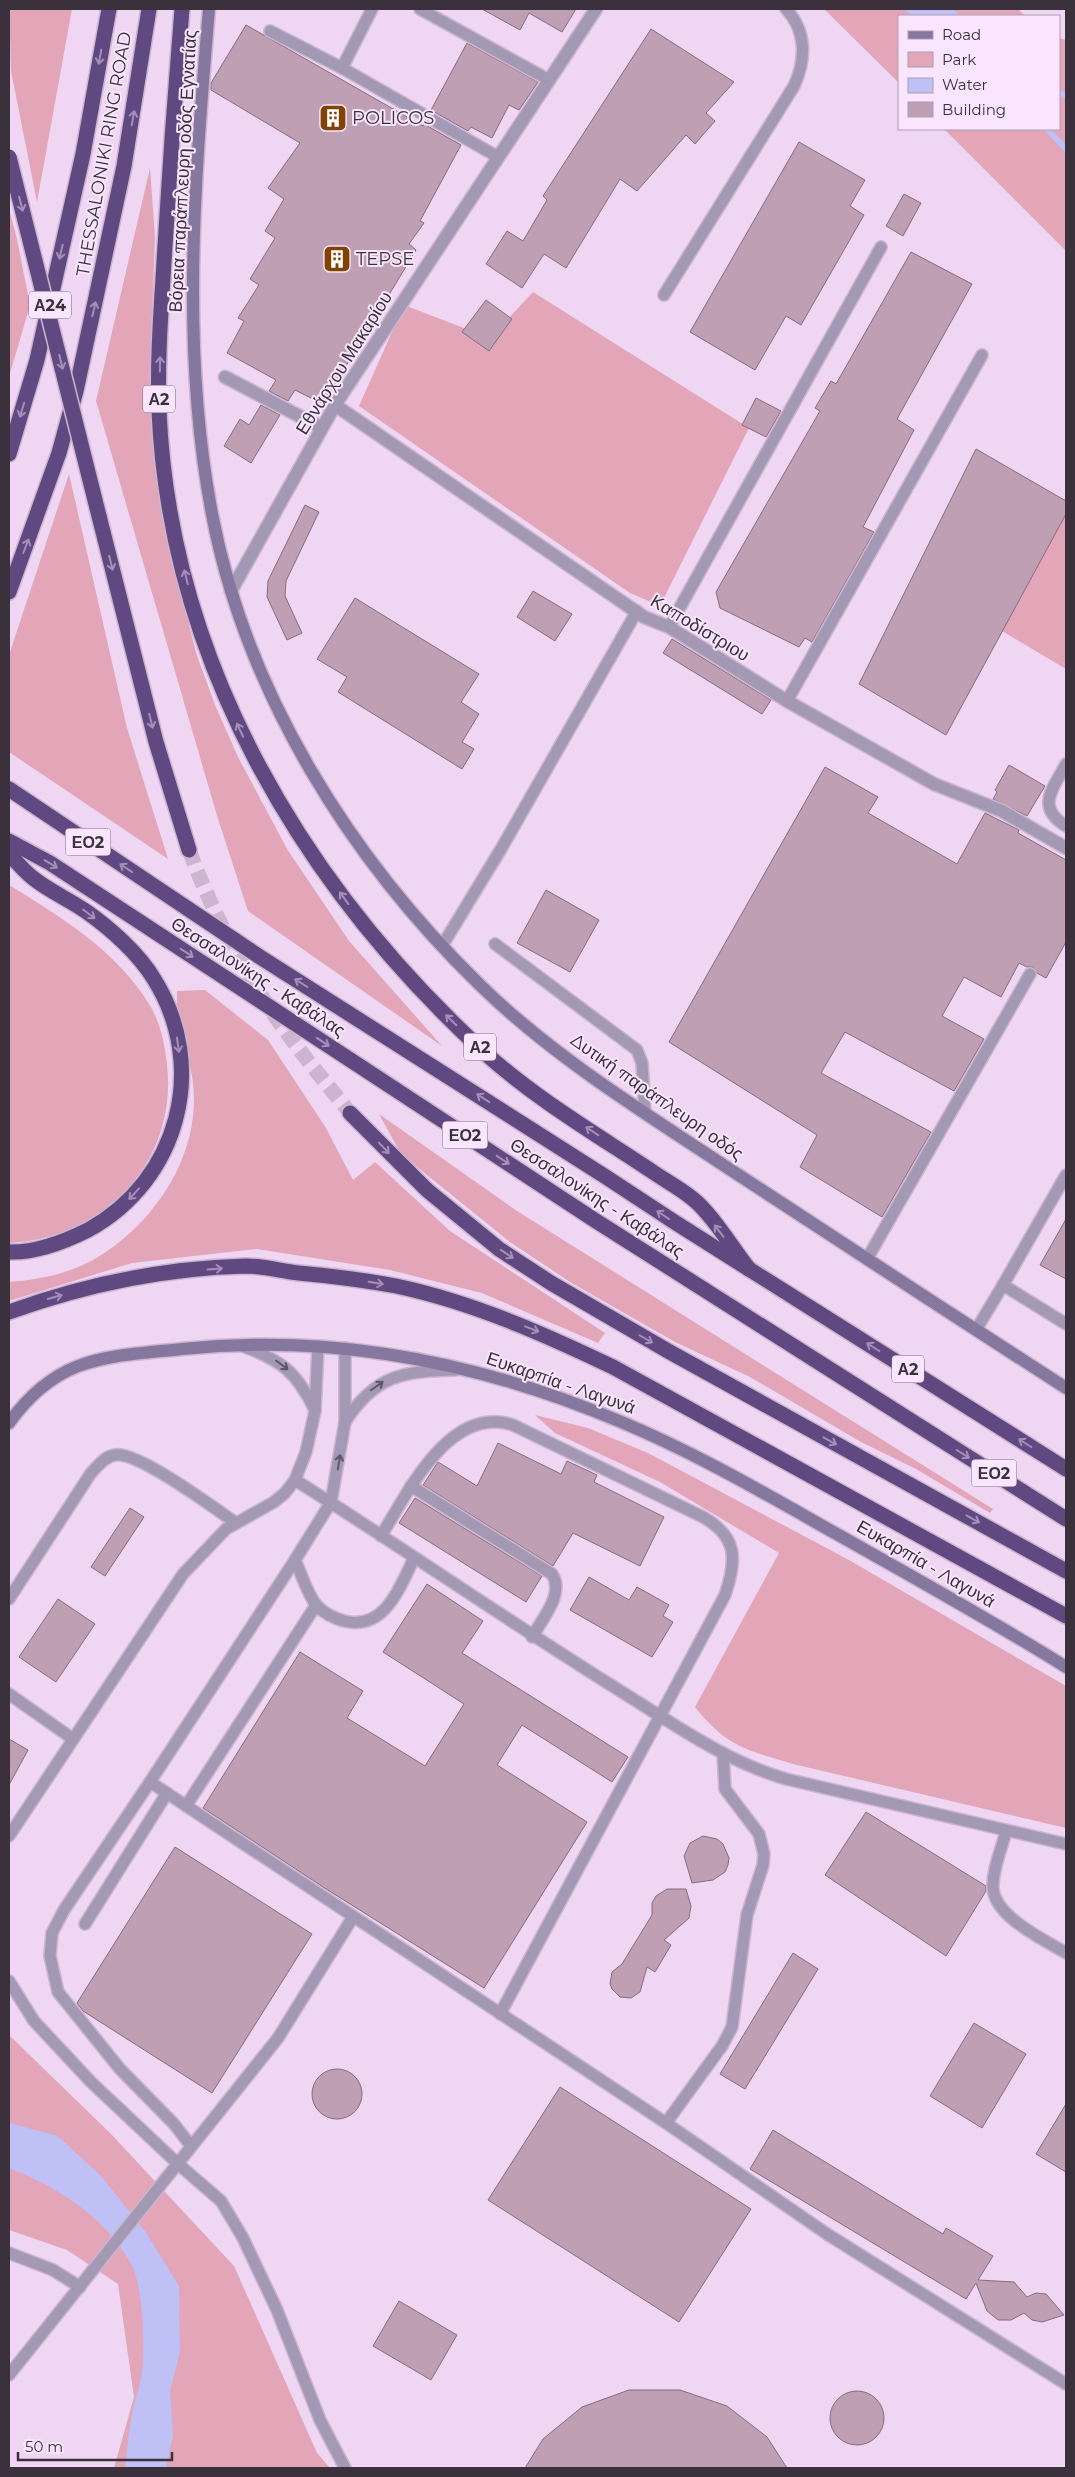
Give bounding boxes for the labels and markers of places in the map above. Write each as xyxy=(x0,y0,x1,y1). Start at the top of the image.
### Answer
building icon: POLICOS xyxy=(318,103,348,133)
place label: POLICOS xyxy=(352,107,434,129)
building icon: TEPSE xyxy=(322,244,352,274)
place label: TEPSE xyxy=(356,248,414,270)

